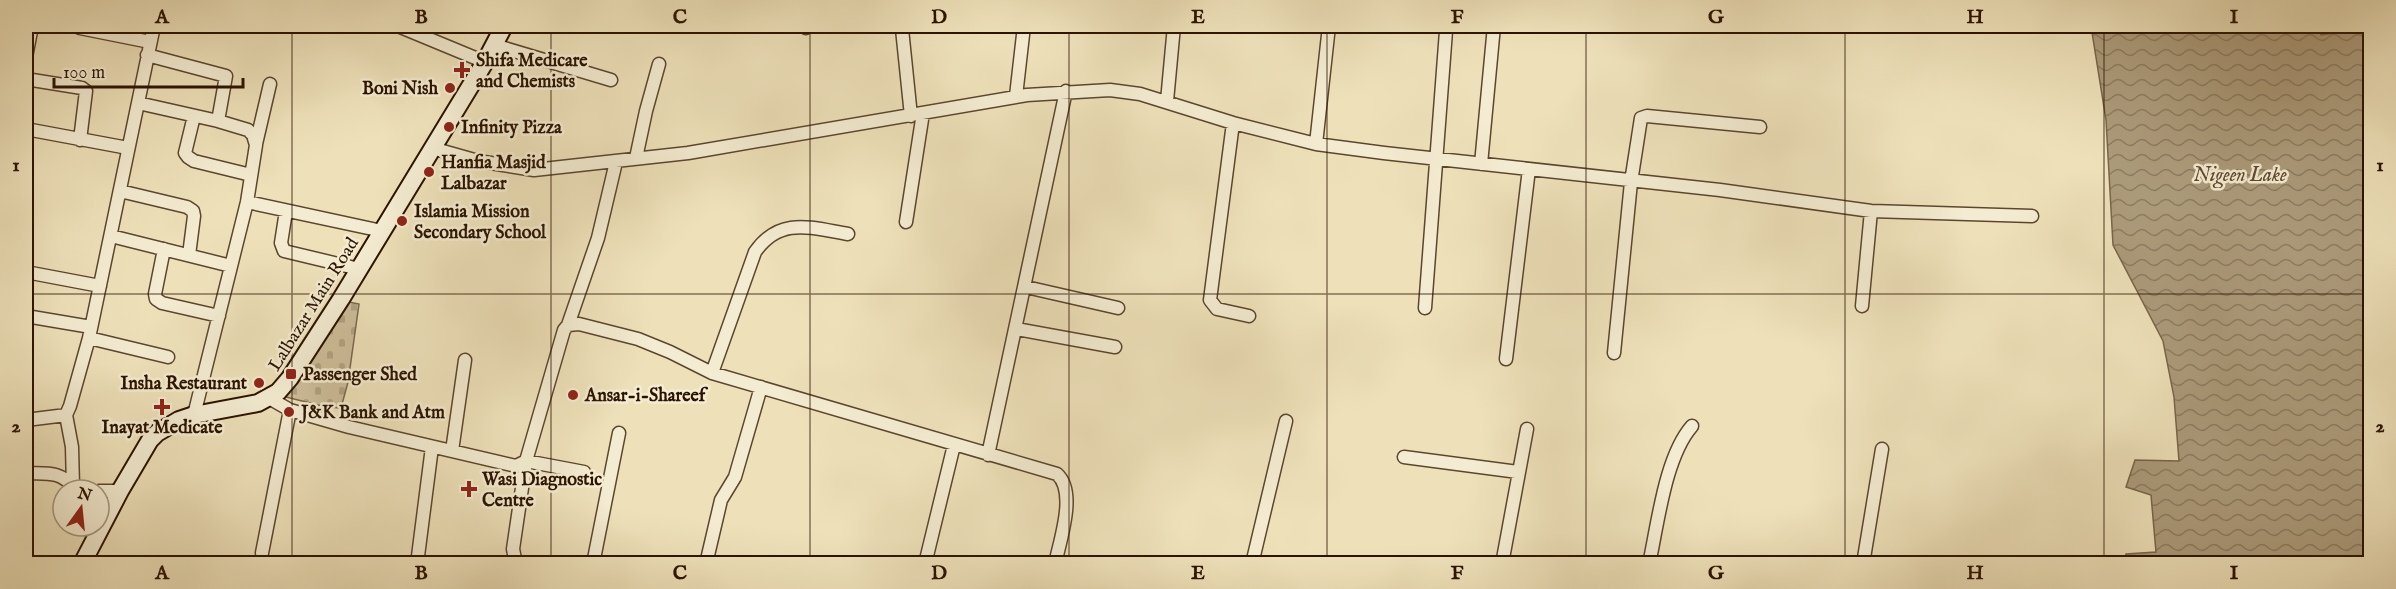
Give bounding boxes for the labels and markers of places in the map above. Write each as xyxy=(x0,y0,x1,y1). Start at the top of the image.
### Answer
place label: Shifa Medicare and Chemists xyxy=(476,50,588,94)
marker: Shifa Medicare and Chemists xyxy=(453,61,471,79)
place label: Boni Nish xyxy=(362,78,438,101)
marker: Boni Nish xyxy=(443,81,457,95)
place label: Infinity Pizza xyxy=(461,117,563,140)
marker: Infinity Pizza xyxy=(442,120,456,134)
place label: Hanfia Masjid Lalbazar xyxy=(441,152,546,196)
marker: Hanfia Masjid Lalbazar xyxy=(422,165,436,179)
place label: Islamia Mission Secondary School xyxy=(414,201,547,245)
marker: Islamia Mission Secondary School xyxy=(395,214,409,228)
place label: Passenger Shed xyxy=(303,364,417,387)
marker: Passenger Shed xyxy=(284,367,298,381)
place label: Insha Restaurant xyxy=(120,373,248,396)
marker: Insha Restaurant xyxy=(252,376,266,390)
place label: Ansar-i-Shareef xyxy=(584,385,709,408)
marker: Ansar-i-Shareef xyxy=(566,388,580,402)
marker: Inayat Medicate xyxy=(155,400,169,414)
place label: J&K Bank and Atm xyxy=(299,402,445,425)
marker: J&K Bank and Atm xyxy=(282,405,296,419)
place label: Inayat Medicate xyxy=(102,417,223,440)
place label: Wasi Diagnostic Centre xyxy=(481,469,602,513)
marker: Wasi Diagnostic Centre xyxy=(460,480,478,498)

